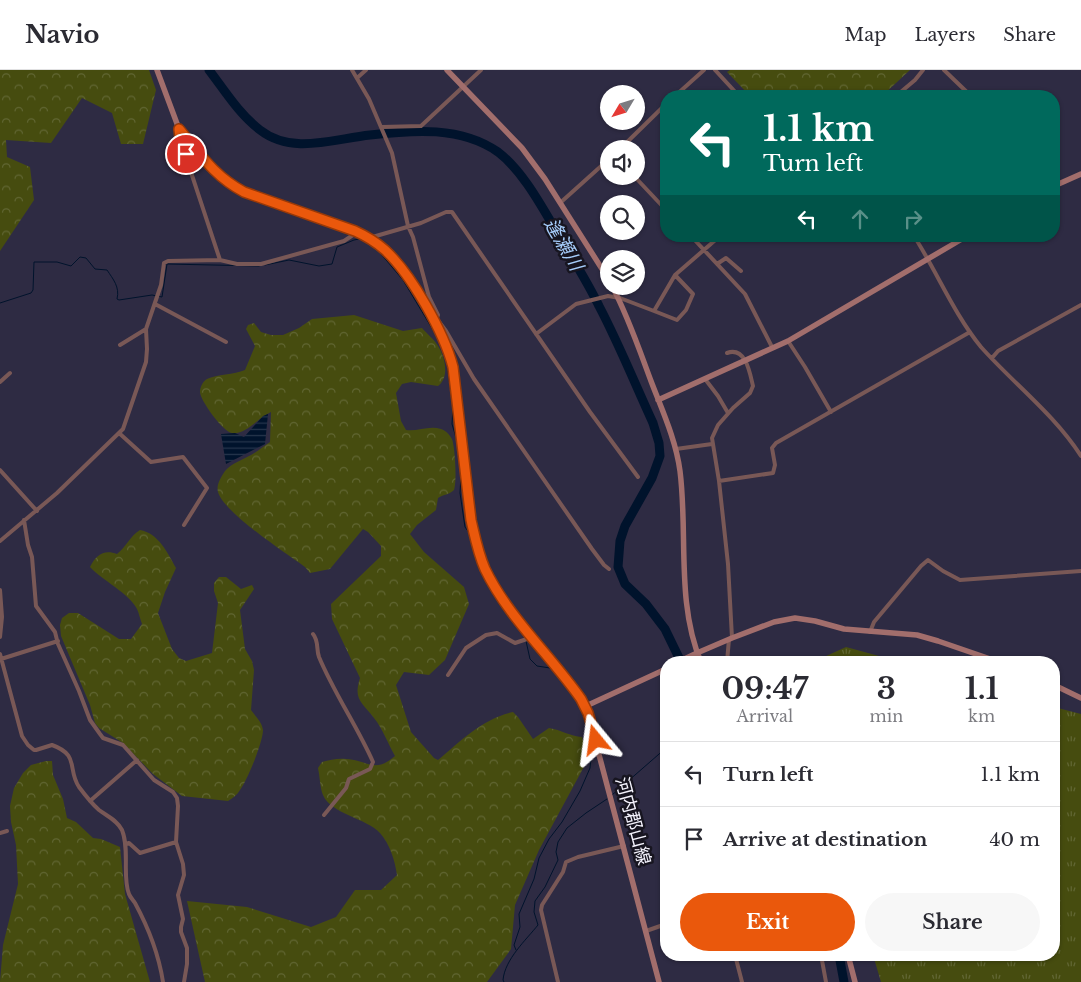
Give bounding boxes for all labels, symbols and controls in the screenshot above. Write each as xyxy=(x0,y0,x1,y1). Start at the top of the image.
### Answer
text: Navio xyxy=(25,20,99,49)
text: Map xyxy=(845,24,886,46)
text: Layers xyxy=(914,24,975,46)
text: Share xyxy=(1003,24,1056,46)
north arrow xyxy=(600,85,645,130)
map controls xyxy=(600,85,645,295)
text: 1.1 km xyxy=(763,107,874,150)
icon: left xyxy=(680,110,745,175)
pin xyxy=(165,133,207,175)
icon: arrive xyxy=(172,140,200,168)
button: sound xyxy=(600,140,645,185)
text: Turn left xyxy=(763,150,863,177)
button: search xyxy=(600,195,645,240)
icon: left xyxy=(793,205,821,233)
icon: ahead xyxy=(846,205,874,233)
icon: right xyxy=(899,205,927,233)
water label: 逢瀬川 xyxy=(539,214,589,276)
button: layers xyxy=(600,250,645,295)
text: 09:47 xyxy=(721,670,808,707)
text: 3 xyxy=(877,670,896,707)
text: 1.1 xyxy=(965,670,999,707)
text: Arrival xyxy=(736,706,793,726)
text: min xyxy=(870,706,903,726)
text: km xyxy=(968,706,995,726)
position arrow xyxy=(569,713,621,765)
icon: left xyxy=(680,760,708,788)
text: Turn left xyxy=(723,763,814,786)
text: 1.1 km xyxy=(980,763,1040,786)
street label: 河内郡山線 xyxy=(611,775,655,867)
icon: arrive xyxy=(680,825,708,853)
text: Arrive at destination xyxy=(723,828,927,851)
text: 40 m xyxy=(989,828,1040,851)
button: Exit xyxy=(680,893,855,951)
button: Share xyxy=(865,893,1040,951)

